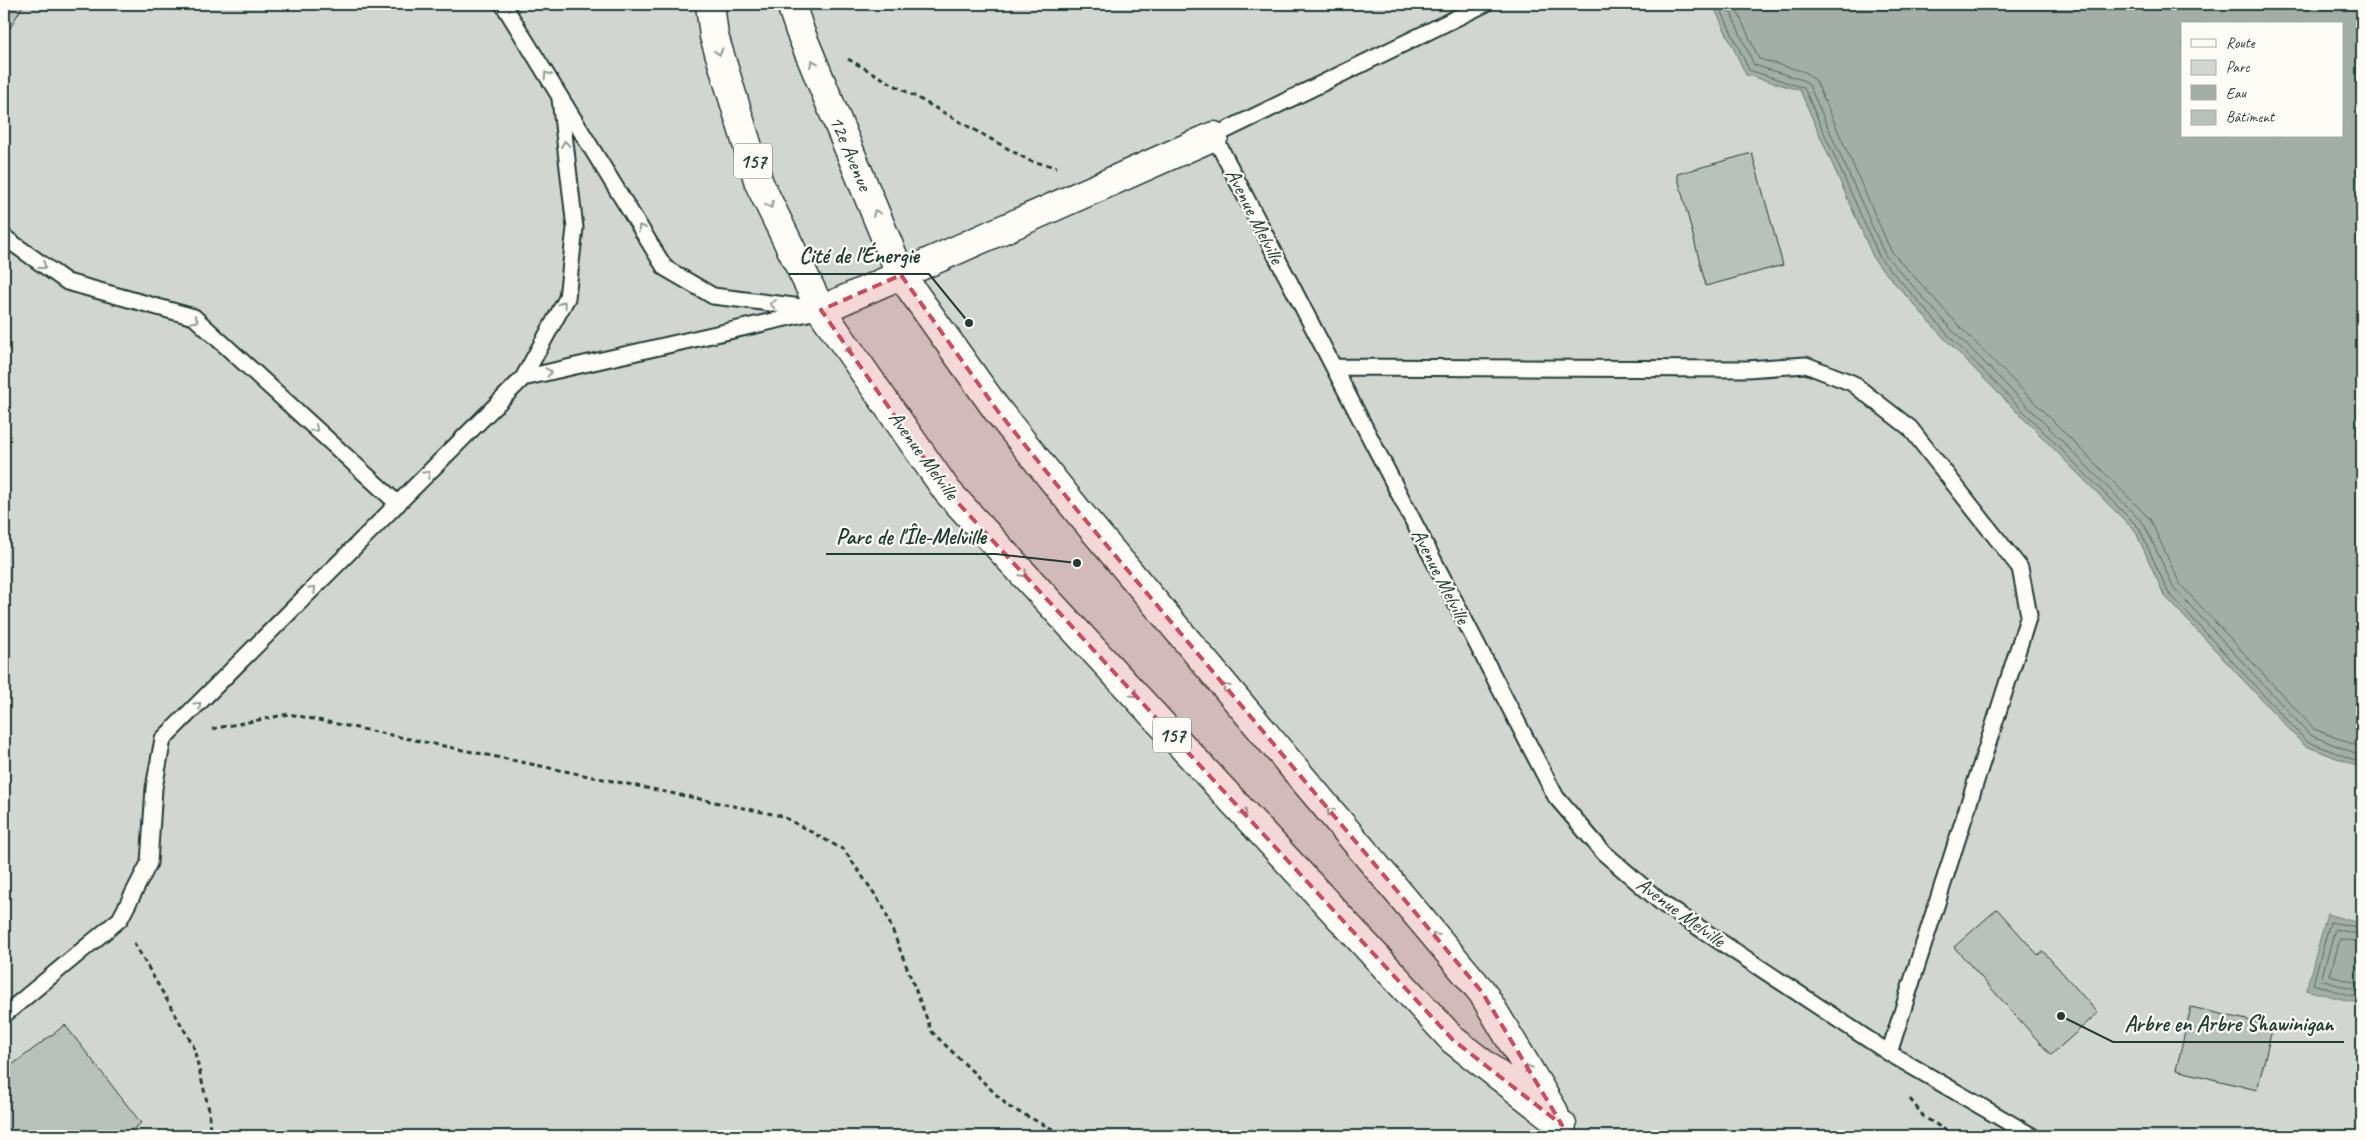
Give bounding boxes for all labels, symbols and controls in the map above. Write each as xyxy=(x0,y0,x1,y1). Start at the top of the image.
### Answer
legend xyxy=(2181,22,2344,138)
text: Route xyxy=(2226,34,2256,53)
one-way arrow xyxy=(713,47,723,55)
text: Parc xyxy=(2226,58,2250,77)
one-way arrow xyxy=(809,59,820,68)
one-way arrow xyxy=(543,71,553,80)
text: Eau xyxy=(2226,84,2247,103)
text: Bâtiment xyxy=(2226,108,2276,127)
street label: 12e Avenue xyxy=(824,112,879,196)
one-way arrow xyxy=(560,139,571,147)
road number: 157 xyxy=(734,144,772,178)
street label: Avenue Melville xyxy=(1220,164,1291,269)
one-way arrow xyxy=(764,200,774,209)
one-way arrow xyxy=(871,210,881,218)
one-way arrow xyxy=(638,224,647,233)
callout: Cité de l'Énergie xyxy=(789,237,929,274)
text: Cité de l'Énergie xyxy=(799,241,920,270)
one-way arrow xyxy=(38,260,47,269)
one-way arrow xyxy=(769,299,777,310)
one-way arrow xyxy=(557,300,567,309)
one-way arrow xyxy=(189,313,198,323)
one-way arrow xyxy=(843,344,852,354)
one-way arrow xyxy=(544,367,553,378)
street label: Avenue Melville xyxy=(883,405,966,506)
one-way arrow xyxy=(309,423,318,432)
one-way arrow xyxy=(422,471,431,480)
callout: Parc de l'Île-Melville xyxy=(826,517,996,554)
text: Parc de l'Île-Melville xyxy=(836,522,988,551)
street label: Avenue Melville xyxy=(1406,524,1477,629)
one-way arrow xyxy=(1018,569,1027,578)
one-way arrow xyxy=(307,586,316,595)
one-way arrow xyxy=(1223,684,1231,693)
one-way arrow xyxy=(1128,688,1137,697)
one-way arrow xyxy=(192,701,201,710)
road number: 157 xyxy=(1153,718,1191,752)
one-way arrow xyxy=(1238,808,1247,817)
one-way arrow xyxy=(1327,808,1336,817)
street label: Avenue Melville xyxy=(1631,871,1732,954)
one-way arrow xyxy=(1431,932,1440,941)
callout: Arbre en Arbre Shawinigan xyxy=(2113,1005,2344,1042)
text: Arbre en Arbre Shawinigan xyxy=(2125,1010,2335,1038)
one-way arrow xyxy=(1524,1065,1534,1074)

